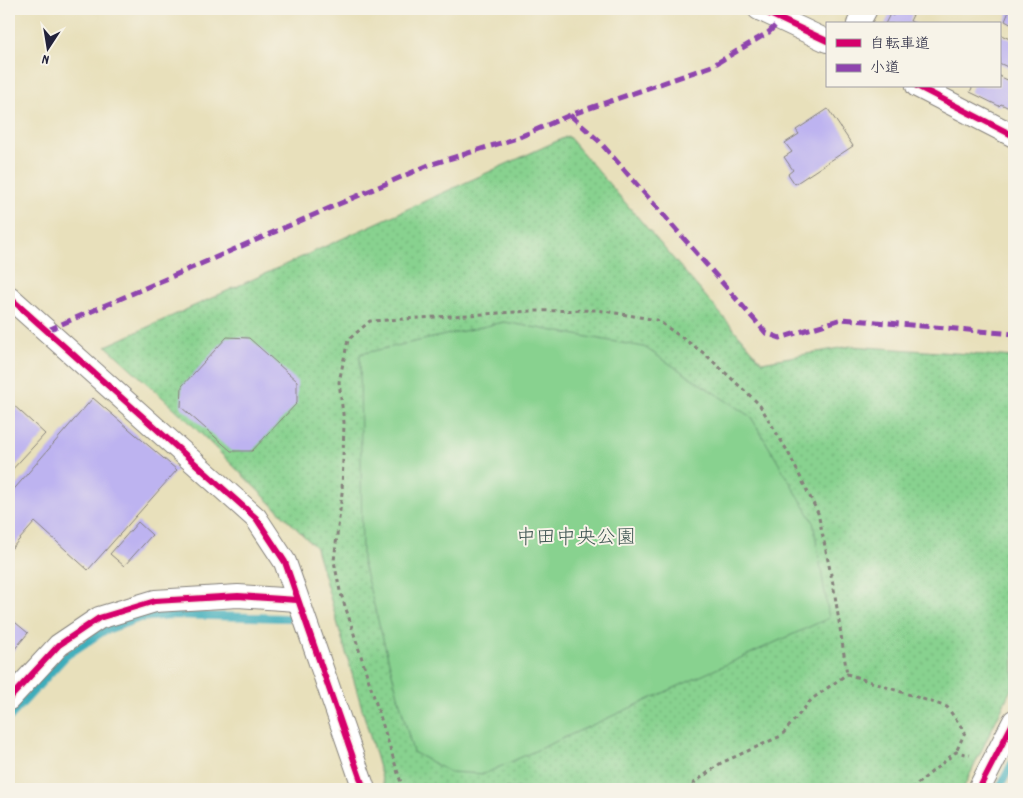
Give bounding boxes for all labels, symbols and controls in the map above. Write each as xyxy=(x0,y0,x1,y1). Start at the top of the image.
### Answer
north arrow xyxy=(22,22,72,72)
legend xyxy=(826,22,1000,88)
text: 自転車道 xyxy=(870,34,930,56)
text: N xyxy=(40,48,51,69)
text: 小道 xyxy=(870,58,900,80)
park label: 中田中央公園 xyxy=(516,525,636,553)

